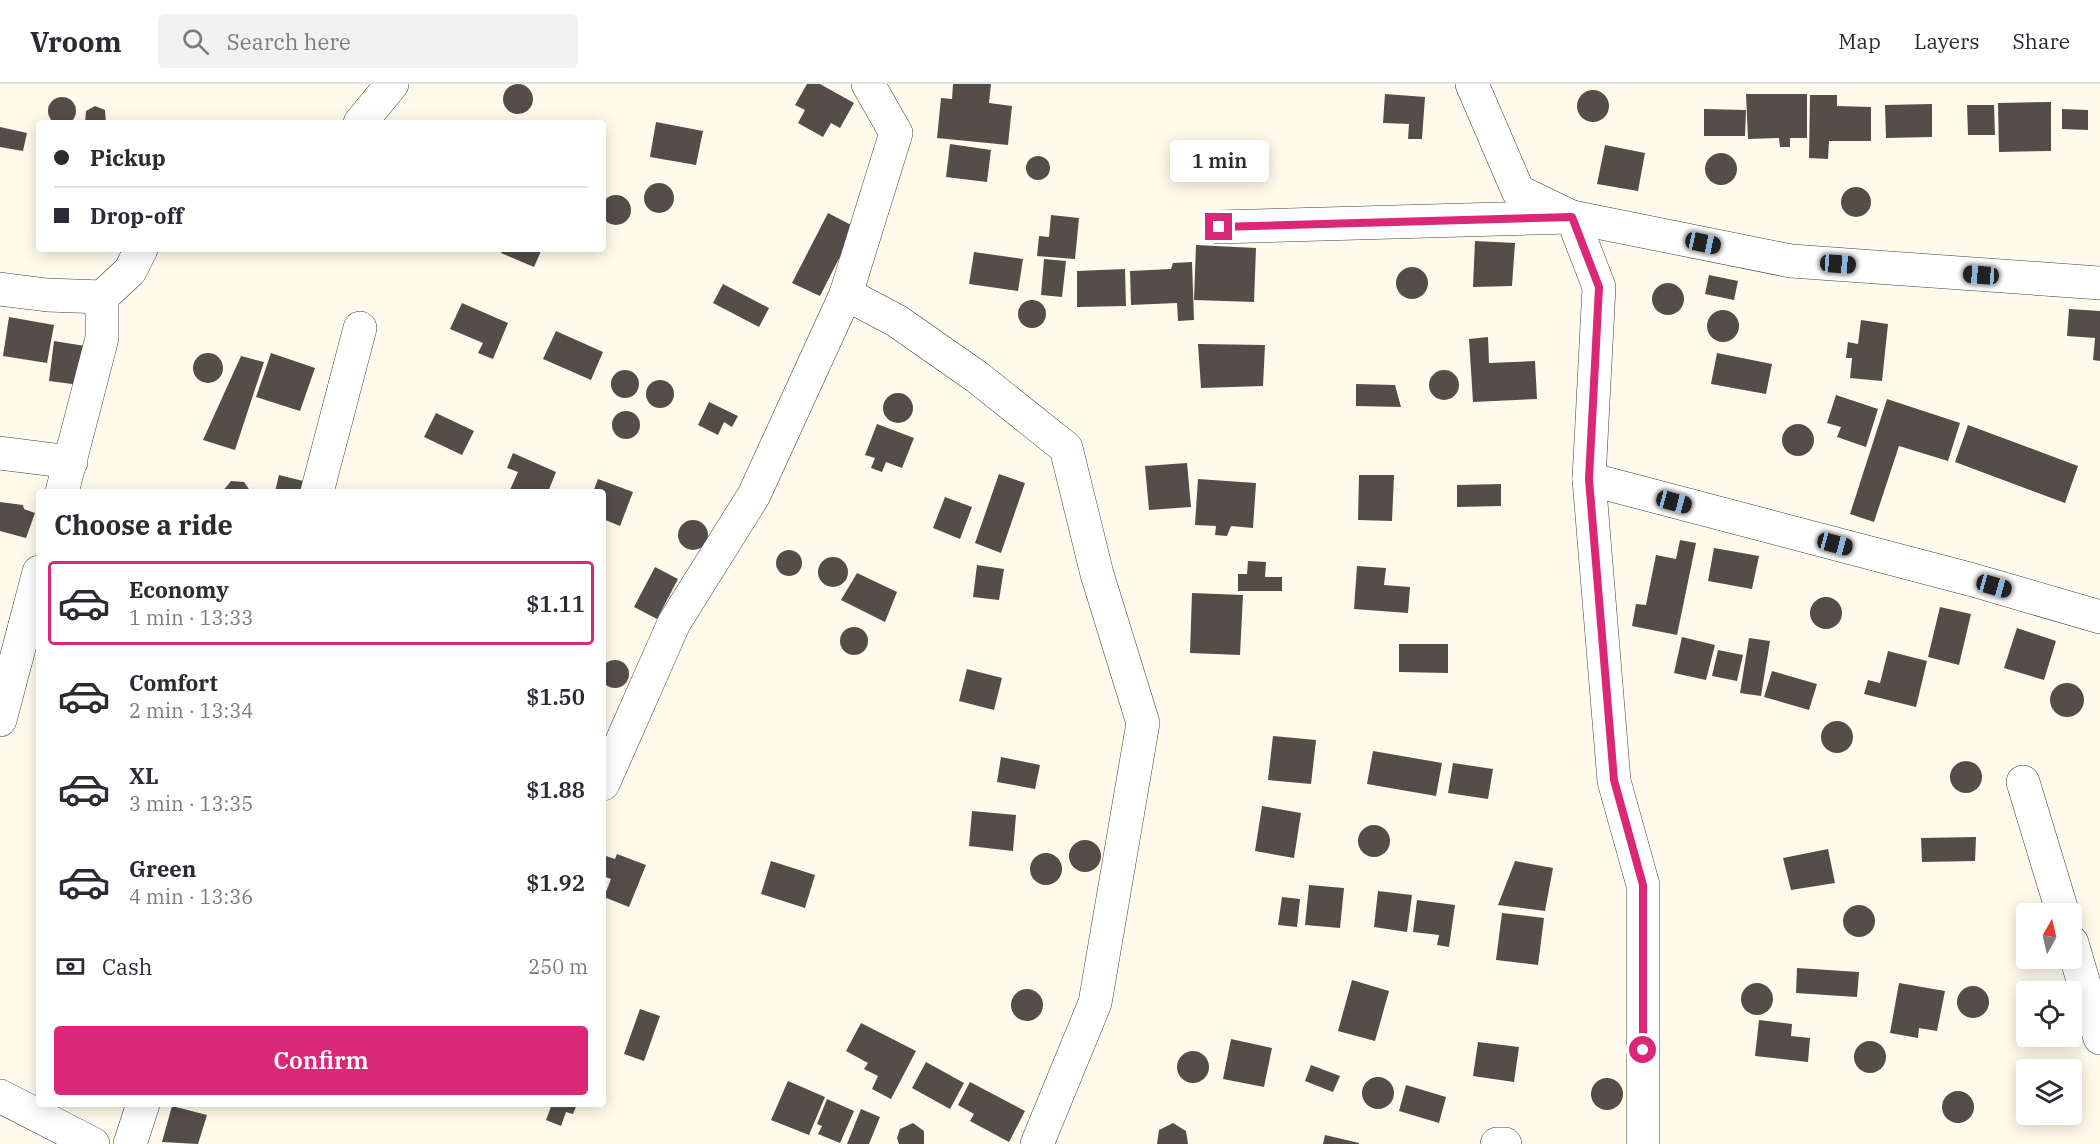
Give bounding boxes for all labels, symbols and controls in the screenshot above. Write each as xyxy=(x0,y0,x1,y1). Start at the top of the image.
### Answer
search box xyxy=(158,14,578,68)
text: Vroom xyxy=(30,23,122,60)
icon: search xyxy=(179,25,212,58)
text: Search here xyxy=(227,27,351,56)
text: Map xyxy=(1838,27,1881,55)
text: Layers xyxy=(1914,27,1980,55)
text: Share xyxy=(2013,27,2070,55)
callout: 1 min xyxy=(1170,140,1268,182)
text: Pickup xyxy=(90,143,166,172)
text: 1 min xyxy=(1192,147,1247,174)
text: Drop-off xyxy=(90,201,184,230)
route end xyxy=(1205,213,1232,240)
car xyxy=(1684,230,1722,256)
car xyxy=(1819,254,1857,274)
car xyxy=(1962,265,2000,285)
car xyxy=(1654,489,1694,515)
text: Choose a ride xyxy=(54,507,233,542)
car xyxy=(1815,531,1855,557)
car xyxy=(1974,572,2014,600)
text: Economy xyxy=(129,575,229,604)
icon: car xyxy=(57,576,111,630)
text: $1.11 xyxy=(526,589,585,618)
text: 1 min · 13:33 xyxy=(129,604,253,631)
text: Comfort xyxy=(129,668,218,697)
icon: car xyxy=(57,669,111,723)
text: $1.50 xyxy=(526,682,585,711)
text: 2 min · 13:34 xyxy=(129,697,253,724)
text: XL xyxy=(129,761,159,790)
icon: car xyxy=(57,762,111,816)
text: $1.88 xyxy=(526,775,585,804)
text: 3 min · 13:35 xyxy=(129,790,253,817)
text: Green xyxy=(129,854,196,883)
icon: car xyxy=(57,855,111,909)
text: $1.92 xyxy=(526,868,585,897)
text: 4 min · 13:36 xyxy=(129,883,253,910)
north arrow xyxy=(2016,903,2082,969)
map controls xyxy=(2016,903,2082,1125)
icon: cash xyxy=(54,950,87,983)
text: Cash xyxy=(102,952,153,981)
text: 250 m xyxy=(528,953,588,980)
button: locate xyxy=(2016,981,2082,1047)
button: Confirm xyxy=(54,1026,588,1095)
route start xyxy=(1629,1036,1656,1063)
button: layers xyxy=(2016,1059,2082,1125)

